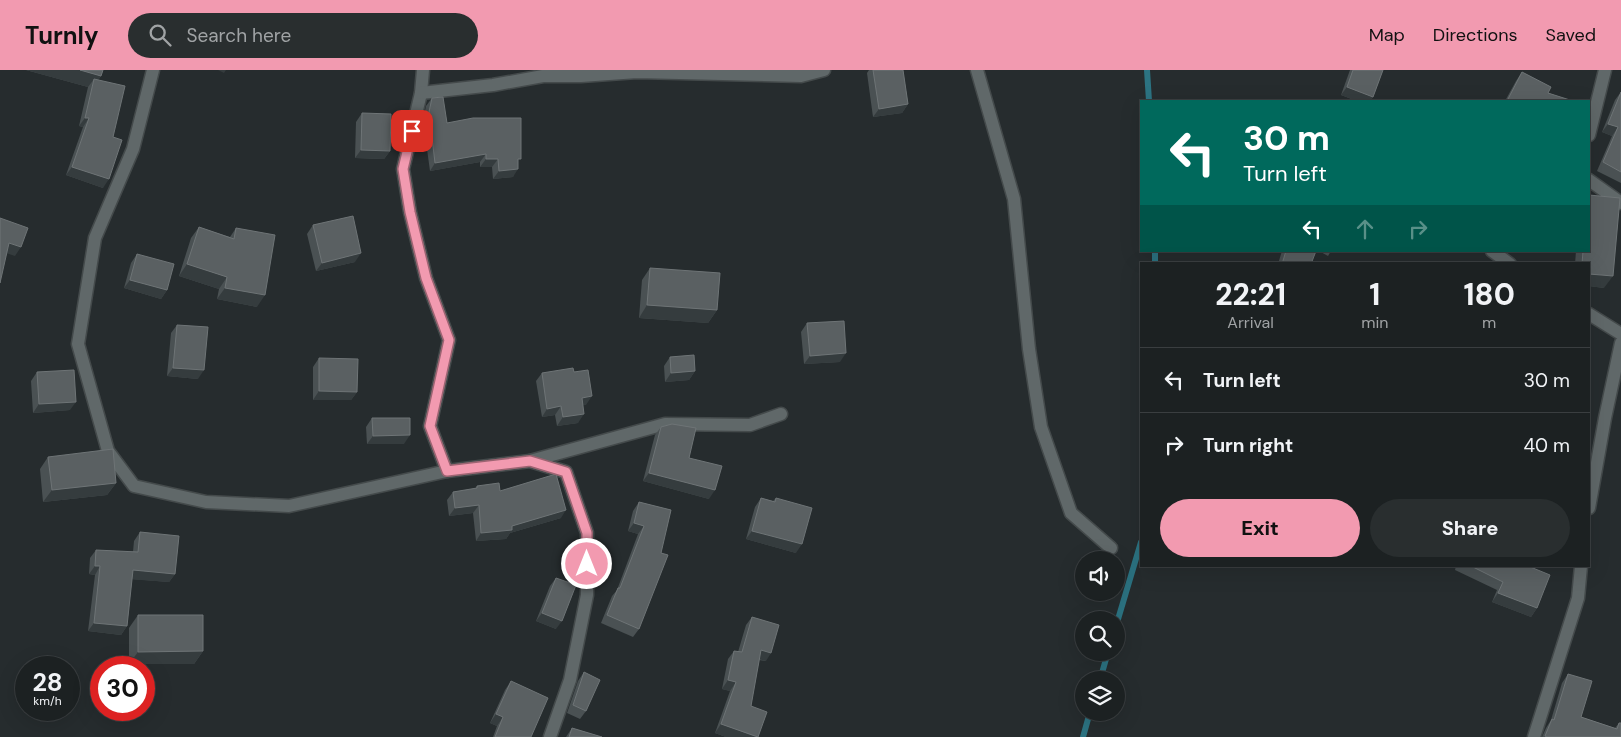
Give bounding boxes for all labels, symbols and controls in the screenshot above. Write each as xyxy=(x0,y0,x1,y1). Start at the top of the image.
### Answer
search box xyxy=(128,13,478,58)
text: Turnly xyxy=(25,20,98,51)
icon: search xyxy=(146,21,174,49)
text: Search here xyxy=(186,23,291,48)
text: Map xyxy=(1369,23,1405,47)
text: Directions xyxy=(1433,23,1518,47)
text: Saved xyxy=(1546,23,1596,47)
pin xyxy=(391,110,433,152)
text: 30 m xyxy=(1243,115,1330,161)
icon: arrive xyxy=(398,117,426,145)
icon: left xyxy=(1160,120,1225,185)
text: Turn left xyxy=(1243,159,1327,188)
icon: left xyxy=(1298,215,1326,243)
icon: ahead xyxy=(1351,215,1379,243)
icon: right xyxy=(1404,215,1432,243)
text: 22:21 xyxy=(1215,275,1286,314)
text: 1 xyxy=(1369,275,1380,314)
text: 180 xyxy=(1464,275,1515,314)
text: Arrival xyxy=(1227,312,1274,333)
text: min xyxy=(1361,312,1388,333)
text: m xyxy=(1482,312,1496,333)
icon: left xyxy=(1160,366,1188,394)
text: Turn left xyxy=(1203,368,1281,393)
text: 30 m xyxy=(1524,368,1570,393)
icon: right xyxy=(1160,431,1188,459)
text: Turn right xyxy=(1203,433,1293,458)
text: 40 m xyxy=(1523,433,1570,458)
button: Exit xyxy=(1160,499,1360,557)
button: Share xyxy=(1370,499,1570,557)
position arrow xyxy=(560,537,612,589)
map controls xyxy=(1075,551,1125,721)
button: sound xyxy=(1075,551,1125,601)
button: search xyxy=(1075,611,1125,661)
speed limit sign: 30 xyxy=(90,656,155,721)
text: 28 xyxy=(32,666,63,699)
button: layers xyxy=(1075,671,1125,721)
text: km/h xyxy=(33,693,62,709)

